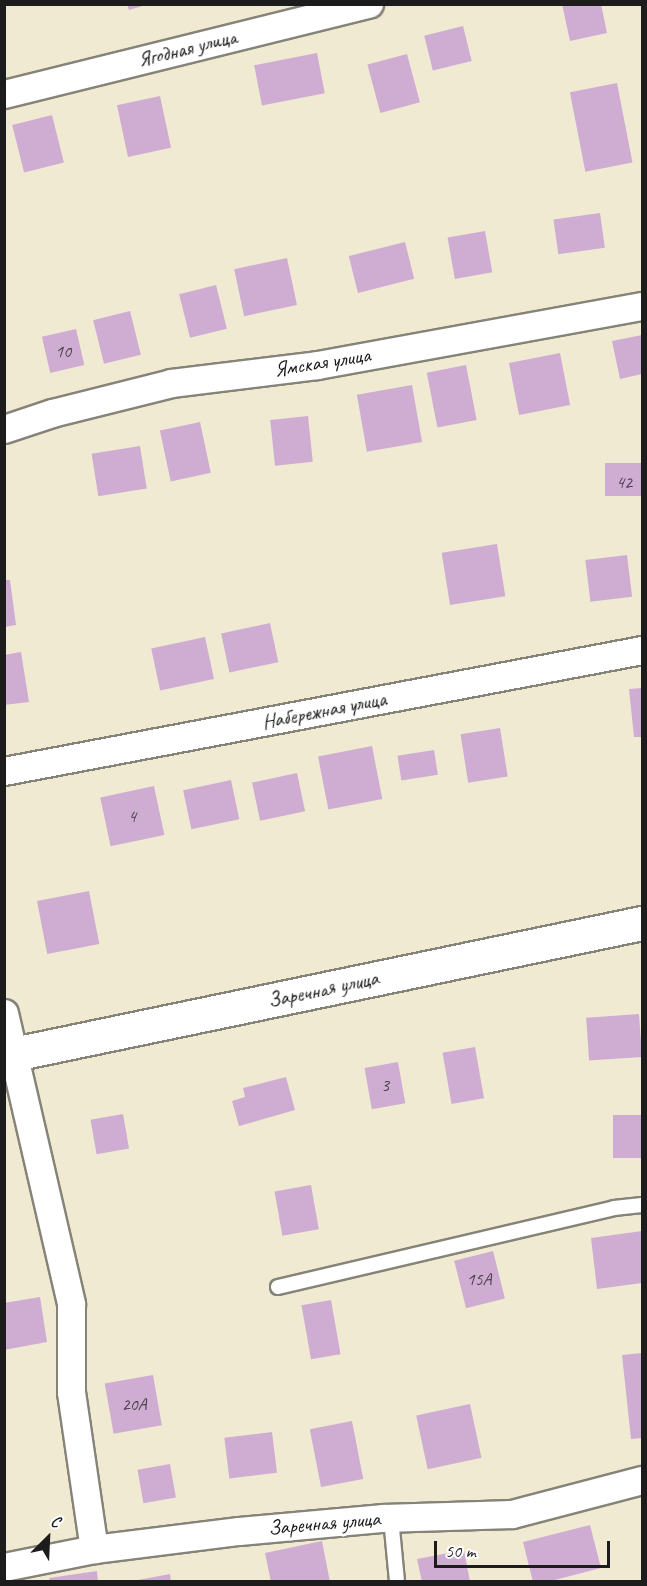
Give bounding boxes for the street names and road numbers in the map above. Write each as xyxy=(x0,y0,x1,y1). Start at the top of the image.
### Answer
street label: Ягодная улица xyxy=(135,24,239,72)
street label: Ямская улица xyxy=(271,342,373,382)
street label: Набережная улица xyxy=(259,685,389,735)
street label: Заречная улица xyxy=(265,965,381,1013)
street label: Заречная улица xyxy=(266,1506,382,1540)

